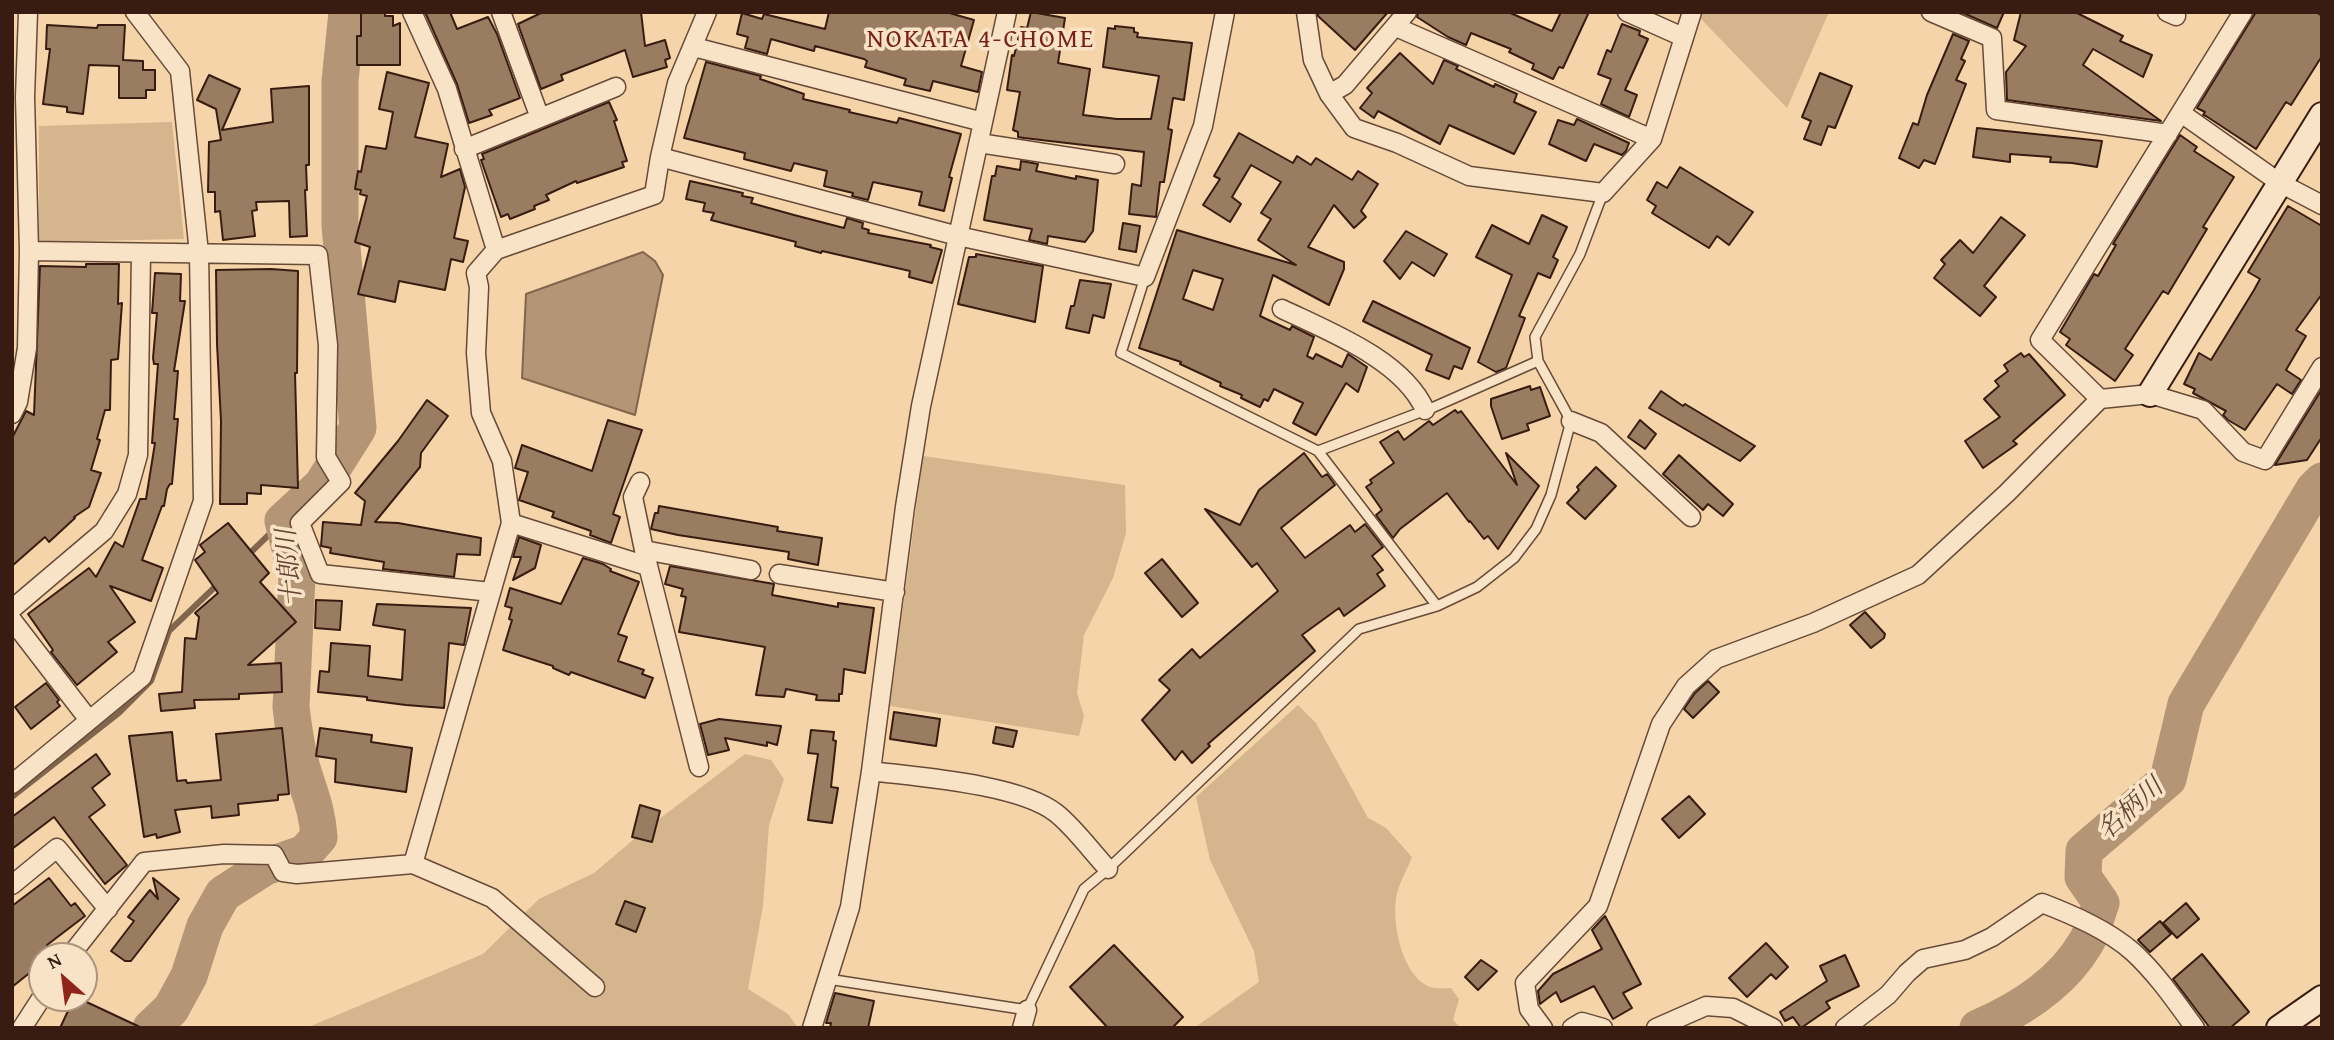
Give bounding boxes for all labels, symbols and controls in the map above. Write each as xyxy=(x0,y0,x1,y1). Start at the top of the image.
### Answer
district label: NOKATA 4-CHOME xyxy=(869,24,1093,56)
water label: 十郎川 xyxy=(272,528,310,608)
water label: 名柄川 xyxy=(2092,772,2170,848)
north arrow xyxy=(28,942,98,1012)
text: N xyxy=(42,945,66,976)

